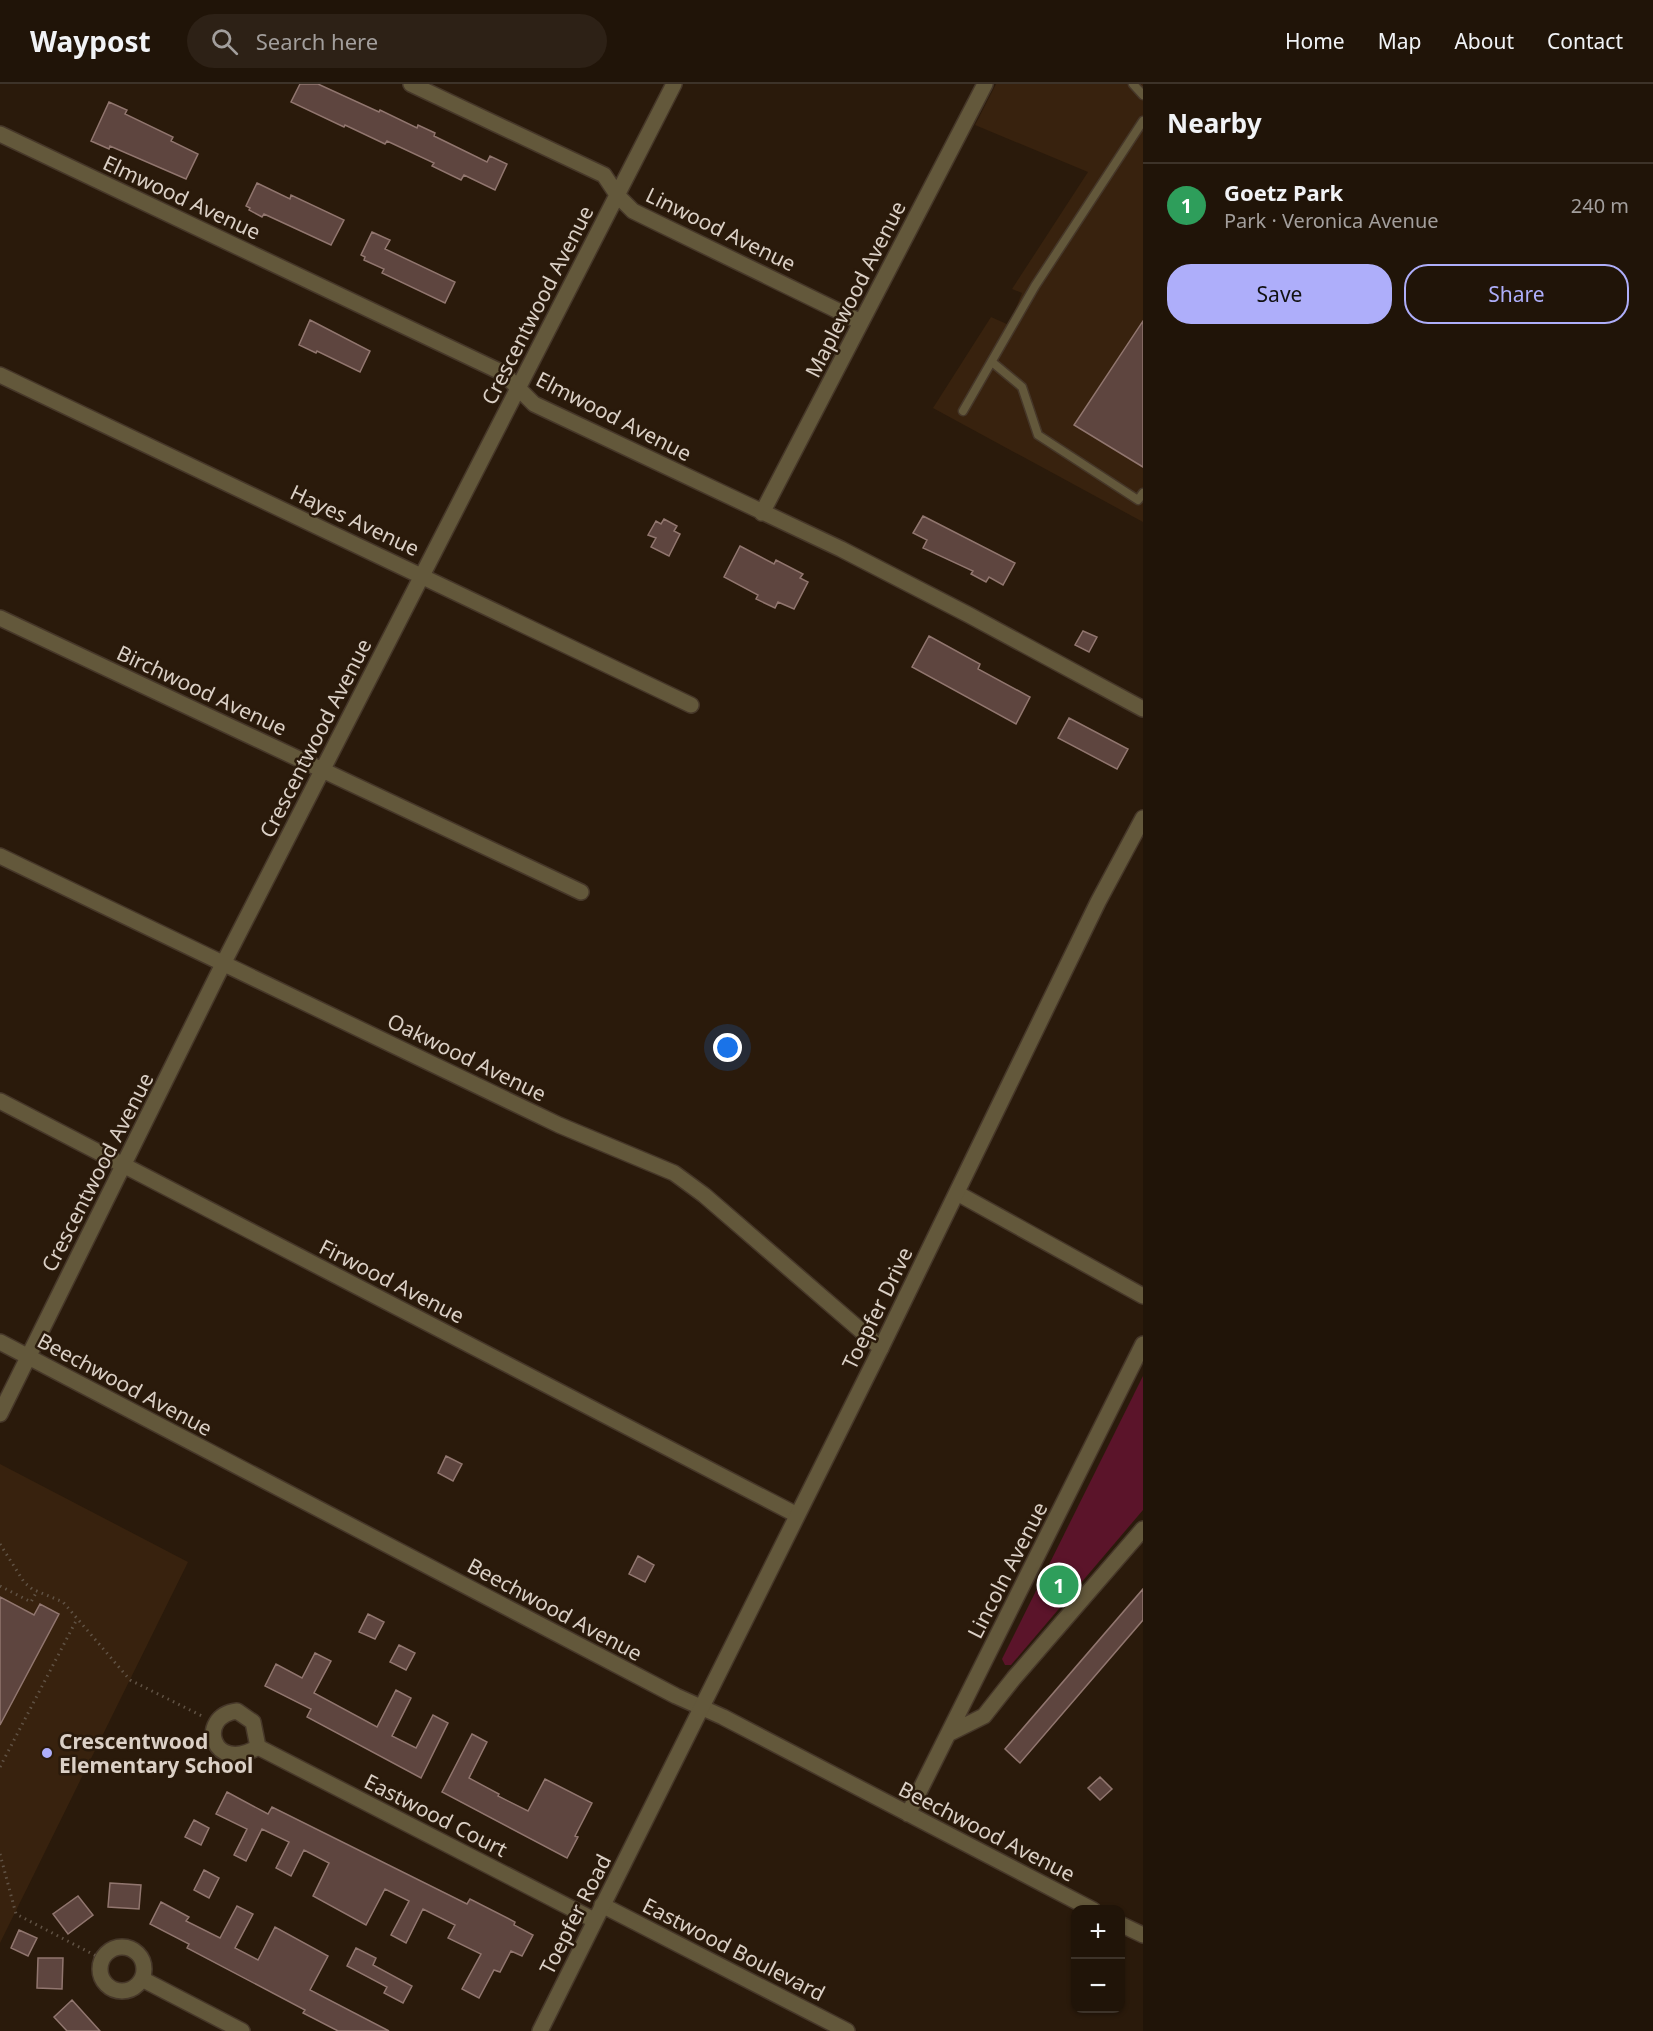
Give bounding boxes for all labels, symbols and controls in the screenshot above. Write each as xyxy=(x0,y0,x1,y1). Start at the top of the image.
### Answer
search box xyxy=(187,14,607,68)
text: Waypost xyxy=(30,22,151,60)
icon: search xyxy=(208,25,241,58)
text: Search here xyxy=(256,26,378,56)
text: Home xyxy=(1285,27,1345,55)
text: Map xyxy=(1378,27,1421,55)
text: About xyxy=(1454,27,1514,55)
text: Contact xyxy=(1547,27,1623,55)
text: Nearby xyxy=(1167,105,1262,141)
street label: Elmwood Avenue xyxy=(99,148,265,246)
text: Goetz Park xyxy=(1224,177,1343,207)
street label: Linwood Avenue xyxy=(641,181,801,277)
text: 1 xyxy=(1181,192,1192,219)
text: 240 m xyxy=(1571,192,1629,219)
street label: Maplewood Avenue xyxy=(798,196,912,382)
street label: Crescentwood Avenue xyxy=(475,201,599,409)
text: Park · Veronica Avenue xyxy=(1224,207,1439,234)
button: Save xyxy=(1167,264,1392,324)
button: Share xyxy=(1404,264,1629,324)
street label: Elmwood Avenue xyxy=(532,365,696,467)
street label: Hayes Avenue xyxy=(286,478,424,562)
street label: Crescentwood Avenue xyxy=(253,634,377,842)
street label: Birchwood Avenue xyxy=(113,638,291,742)
street label: Oakwood Avenue xyxy=(383,1006,551,1108)
your location xyxy=(713,1033,742,1062)
street label: Crescentwood Avenue xyxy=(35,1068,159,1276)
street label: Firwood Avenue xyxy=(315,1232,469,1330)
street label: Toepfer Drive xyxy=(835,1242,919,1374)
street label: Beechwood Avenue xyxy=(33,1326,217,1442)
street label: Lincoln Avenue xyxy=(961,1497,1053,1643)
street label: Beechwood Avenue xyxy=(463,1551,647,1667)
pin: 1 xyxy=(1040,1562,1078,1608)
place label: Crescentwood Elementary School xyxy=(59,1727,253,1779)
marker: Crescentwood Elementary School xyxy=(40,1746,54,1760)
street label: Eastwood Court xyxy=(360,1767,512,1863)
street label: Beechwood Avenue xyxy=(894,1774,1080,1888)
street label: Toepfer Road xyxy=(533,1849,617,1979)
street label: Eastwood Boulevard xyxy=(638,1891,830,2007)
map controls xyxy=(1071,1905,1125,2013)
button: + xyxy=(1071,1905,1125,1959)
button: − xyxy=(1071,1959,1125,2013)

